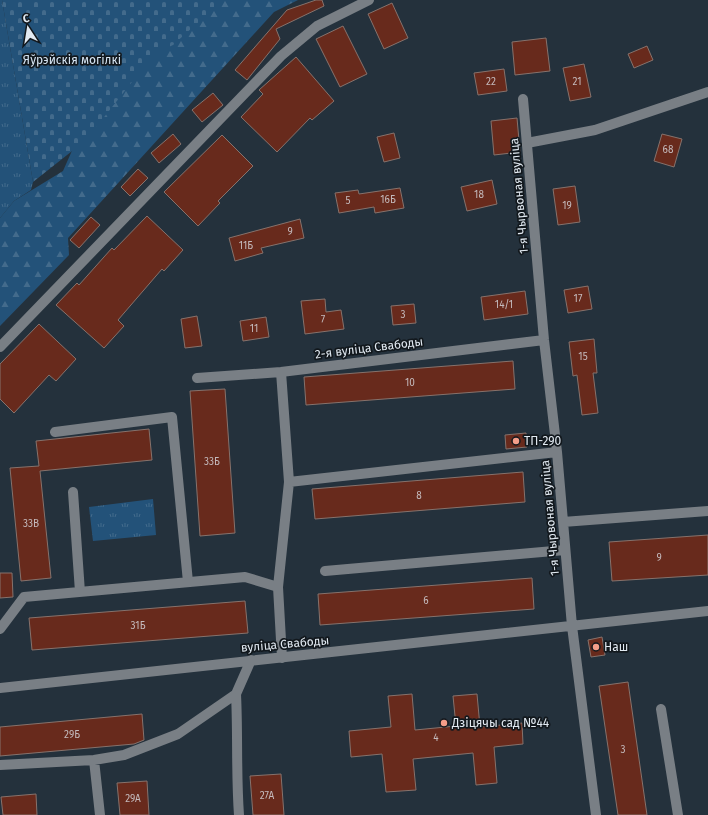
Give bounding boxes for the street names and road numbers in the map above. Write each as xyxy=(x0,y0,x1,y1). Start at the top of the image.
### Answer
street label: 1-я Чырвоная вуліца xyxy=(507,137,531,255)
street label: 2-я вуліца Свабоды xyxy=(314,334,424,362)
street label: 1-я Чырвоная вуліца xyxy=(538,459,562,577)
street label: вуліца Свабоды xyxy=(240,633,330,655)

